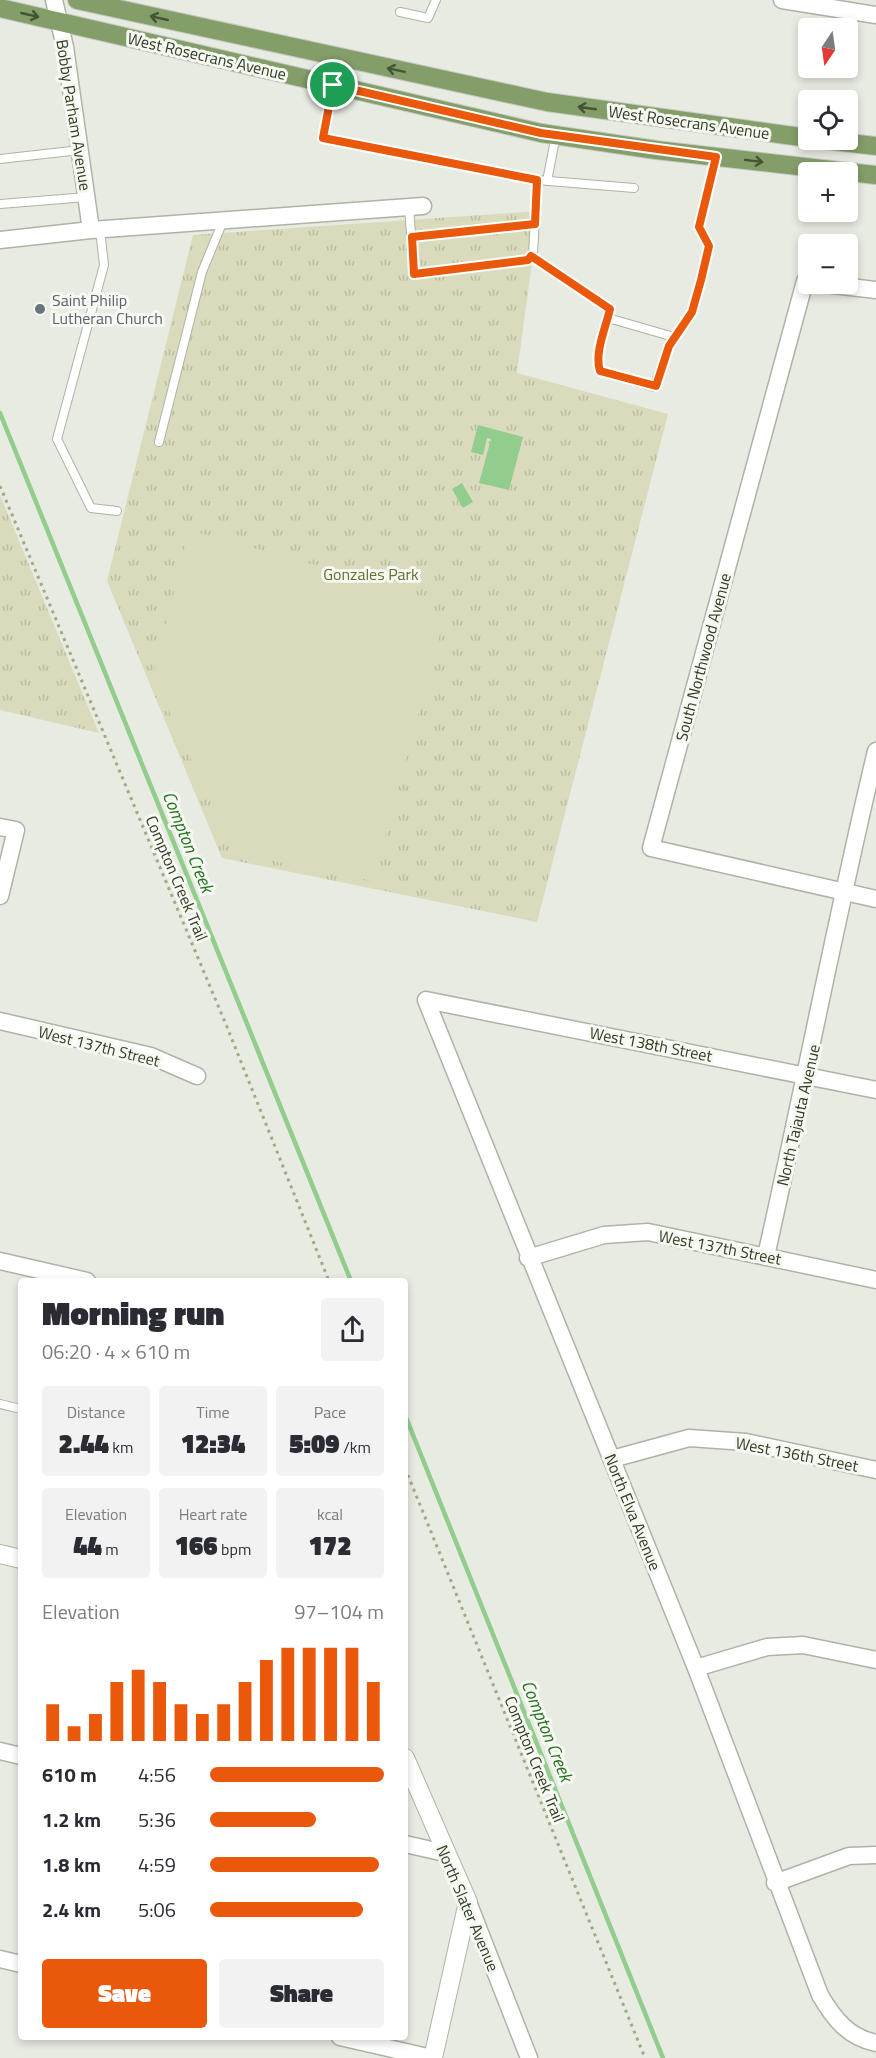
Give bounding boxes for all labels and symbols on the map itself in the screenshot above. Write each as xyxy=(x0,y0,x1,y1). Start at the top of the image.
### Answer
one-way arrow xyxy=(20,9,39,21)
one-way arrow xyxy=(150,12,169,24)
north arrow xyxy=(798,18,858,78)
street label: West Rosecrans Avenue xyxy=(125,26,289,86)
street label: Bobby Parham Avenue xyxy=(50,38,98,192)
pin xyxy=(307,59,358,110)
one-way arrow xyxy=(386,64,406,75)
street label: West Rosecrans Avenue xyxy=(607,99,771,145)
one-way arrow xyxy=(577,103,597,114)
one-way arrow xyxy=(744,156,764,167)
place label: Saint Philip Lutheran Church xyxy=(52,288,163,330)
marker: Saint Philip Lutheran Church xyxy=(33,302,47,316)
park label: Gonzales Park xyxy=(323,562,419,586)
street label: South Northwood Avenue xyxy=(669,570,737,744)
water label: Compton Creek xyxy=(156,787,222,898)
street label: Compton Creek Trail xyxy=(140,812,214,944)
street label: West 137th Street xyxy=(36,1019,163,1073)
street label: West 138th Street xyxy=(588,1020,715,1068)
street label: North Tajauta Avenue xyxy=(770,1042,826,1188)
street label: West 137th Street xyxy=(657,1223,784,1271)
street label: West 136th Street xyxy=(734,1430,861,1478)
street label: North Elva Avenue xyxy=(599,1450,667,1574)
water label: Compton Creek xyxy=(515,1676,581,1787)
street label: Compton Creek Trail xyxy=(499,1692,571,1826)
street label: North Slater Avenue xyxy=(430,1841,506,1975)

